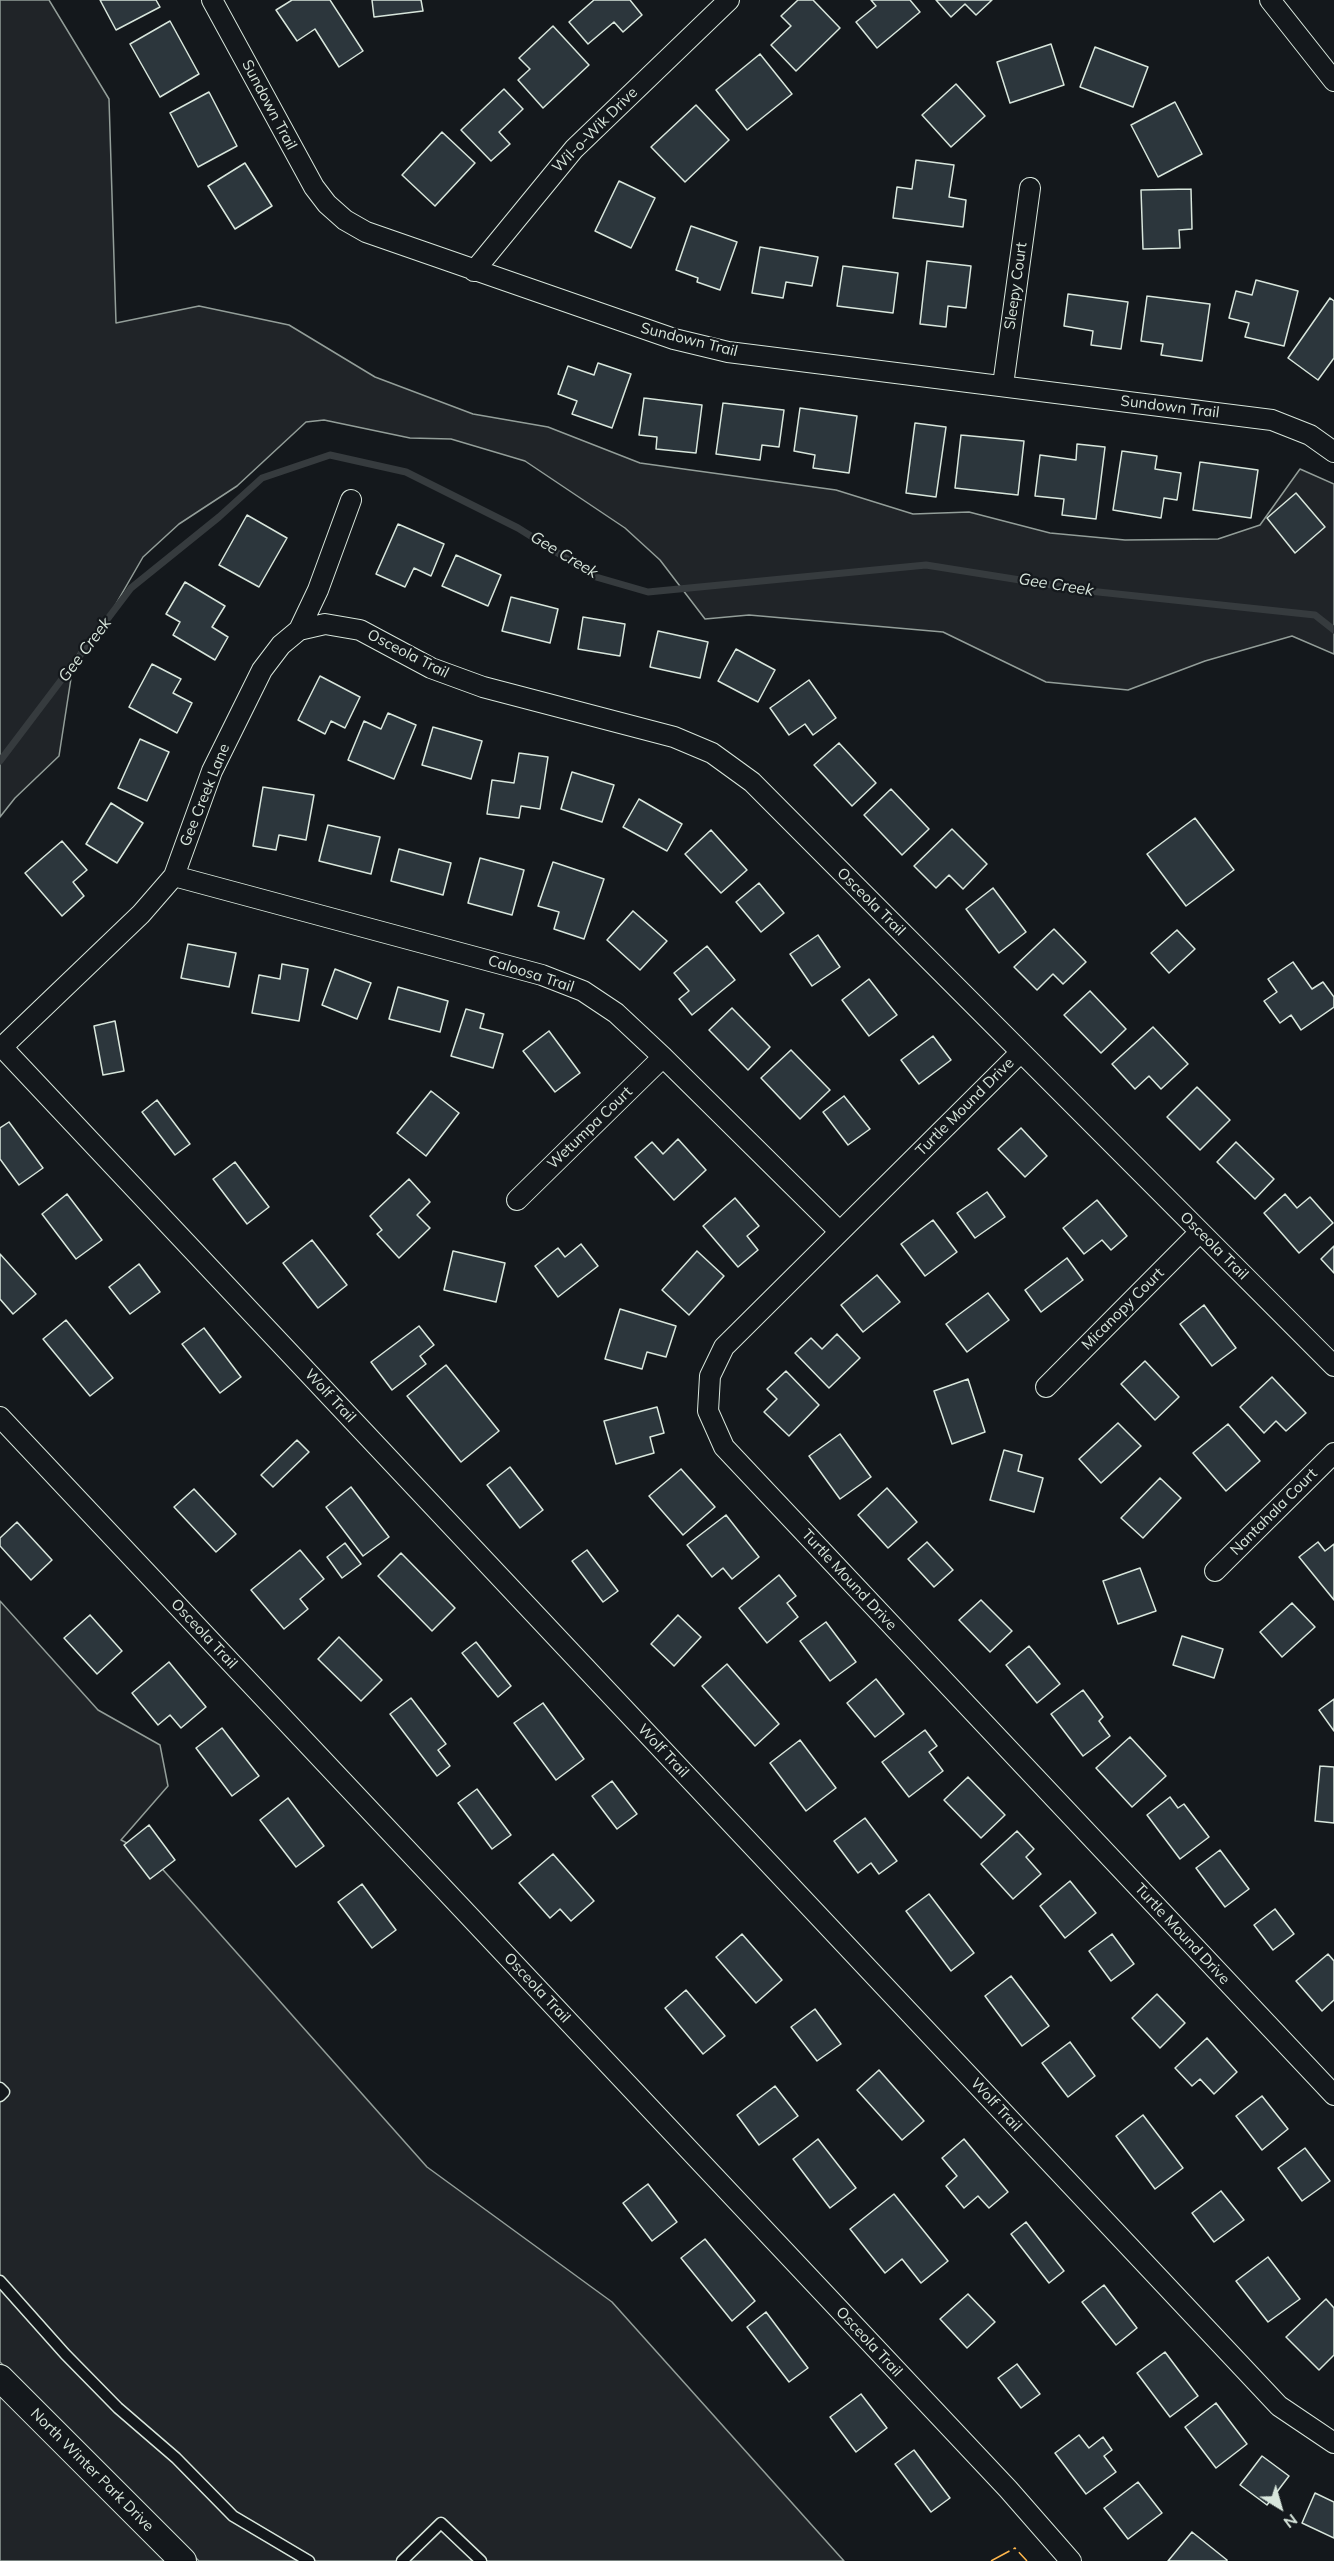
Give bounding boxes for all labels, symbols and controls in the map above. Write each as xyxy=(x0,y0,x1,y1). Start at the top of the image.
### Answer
street label: Sundown Trail xyxy=(238,57,300,153)
street label: Wil-o-Wik Drive xyxy=(549,84,641,176)
street label: Sleepy Court xyxy=(1001,241,1031,331)
street label: Sundown Trail xyxy=(639,319,739,361)
street label: Sundown Trail xyxy=(1120,392,1220,422)
water label: Gee Creek xyxy=(527,527,601,583)
water label: Gee Creek xyxy=(1017,570,1095,600)
water label: Gee Creek xyxy=(55,614,115,686)
street label: Osceola Trail xyxy=(364,626,452,682)
street label: Gee Creek Lane xyxy=(176,741,234,849)
street label: Osceola Trail xyxy=(833,864,909,940)
street label: Caloosa Trail xyxy=(486,952,576,996)
street label: Turtle Mound Drive xyxy=(912,1054,1018,1160)
street label: Wetumpa Court xyxy=(544,1083,636,1173)
street label: Osceola Trail xyxy=(1176,1208,1252,1284)
street label: Micanopy Court xyxy=(1078,1264,1168,1354)
street label: Wolf Trail xyxy=(301,1366,359,1426)
street label: Nantahala Court xyxy=(1227,1465,1321,1559)
street label: Turtle Mound Drive xyxy=(798,1526,900,1634)
street label: Osceola Trail xyxy=(167,1595,241,1673)
street label: Wolf Trail xyxy=(634,1721,692,1781)
street label: Turtle Mound Drive xyxy=(1131,1880,1233,1988)
street label: Osceola Trail xyxy=(500,1949,574,2027)
street label: Wolf Trail xyxy=(967,2075,1025,2135)
street label: Osceola Trail xyxy=(832,2303,906,2381)
street label: North Winter Park Drive xyxy=(27,2405,157,2535)
north arrow xyxy=(1250,2477,1310,2537)
text: N xyxy=(1280,2510,1302,2533)

